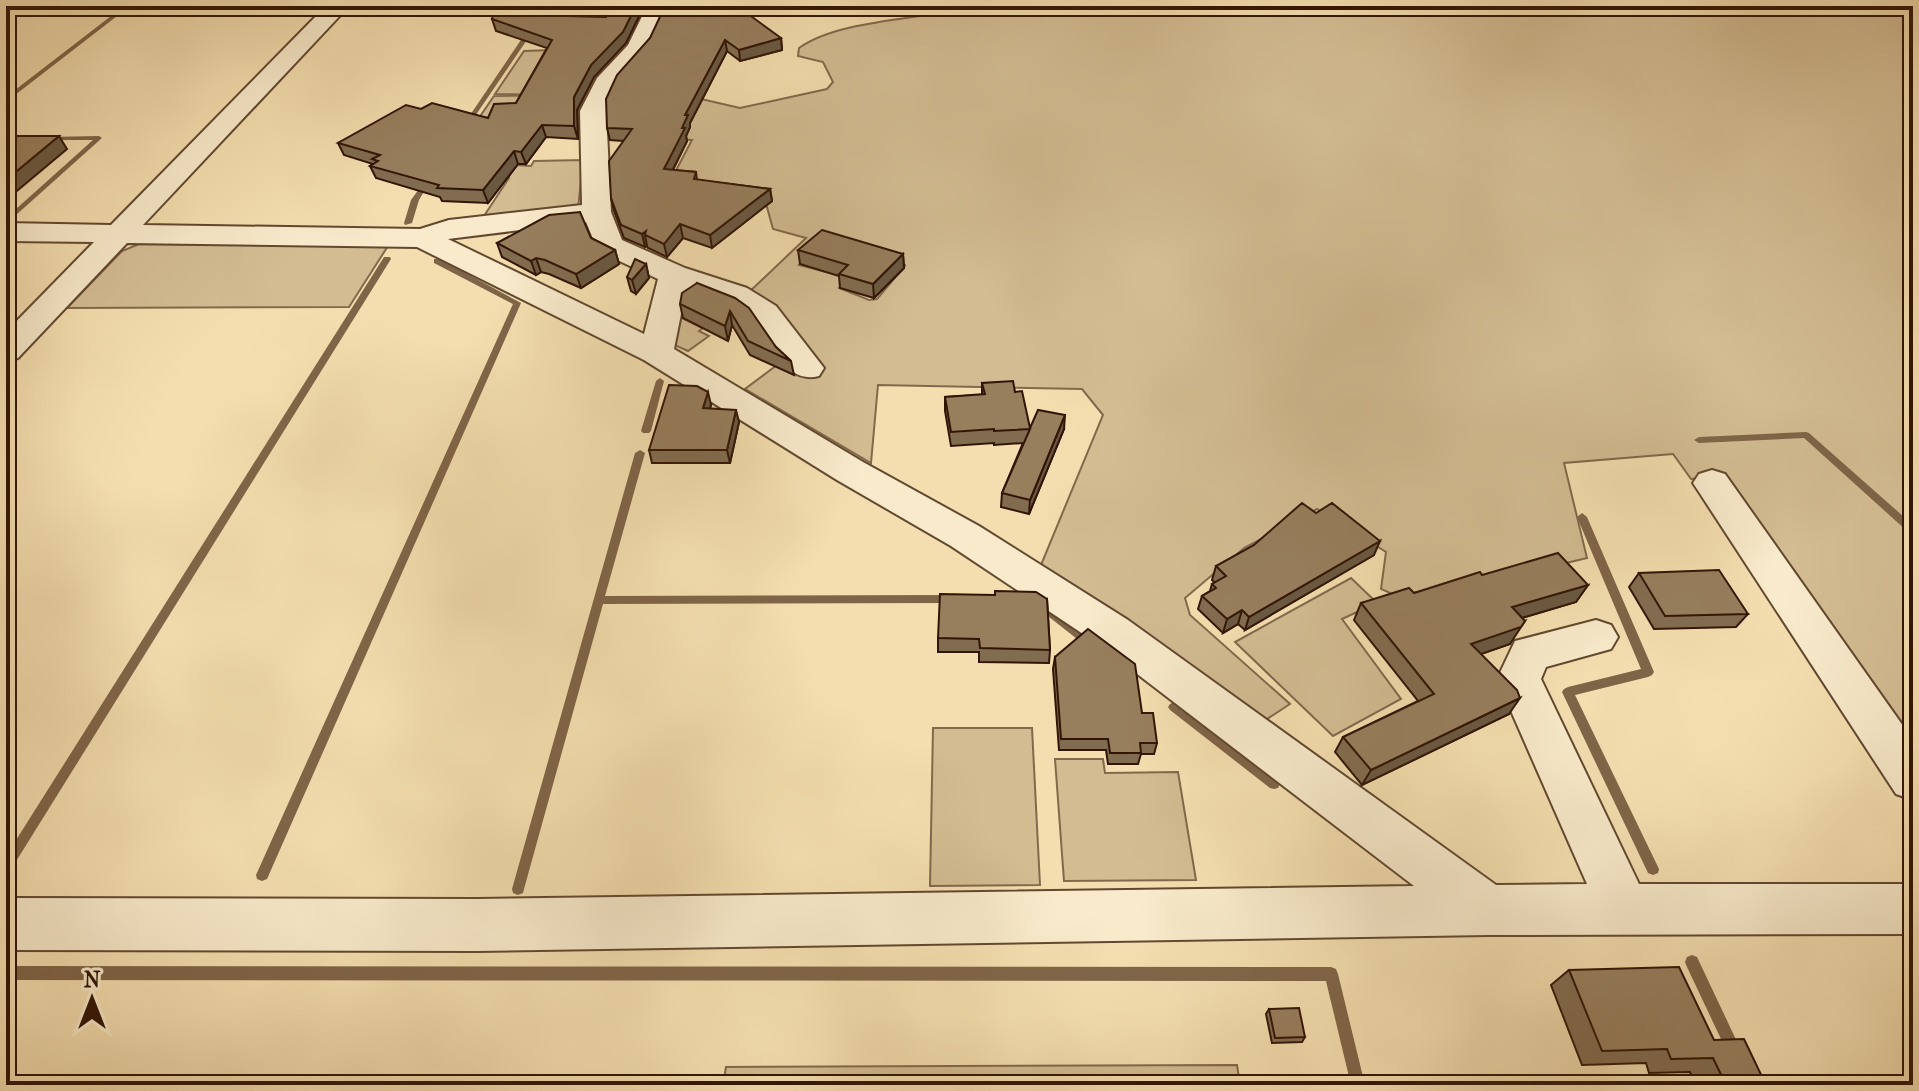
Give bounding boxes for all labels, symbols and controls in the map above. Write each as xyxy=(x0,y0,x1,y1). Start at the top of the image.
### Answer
north arrow xyxy=(52,959,132,1039)
text: N xyxy=(84,967,101,993)

